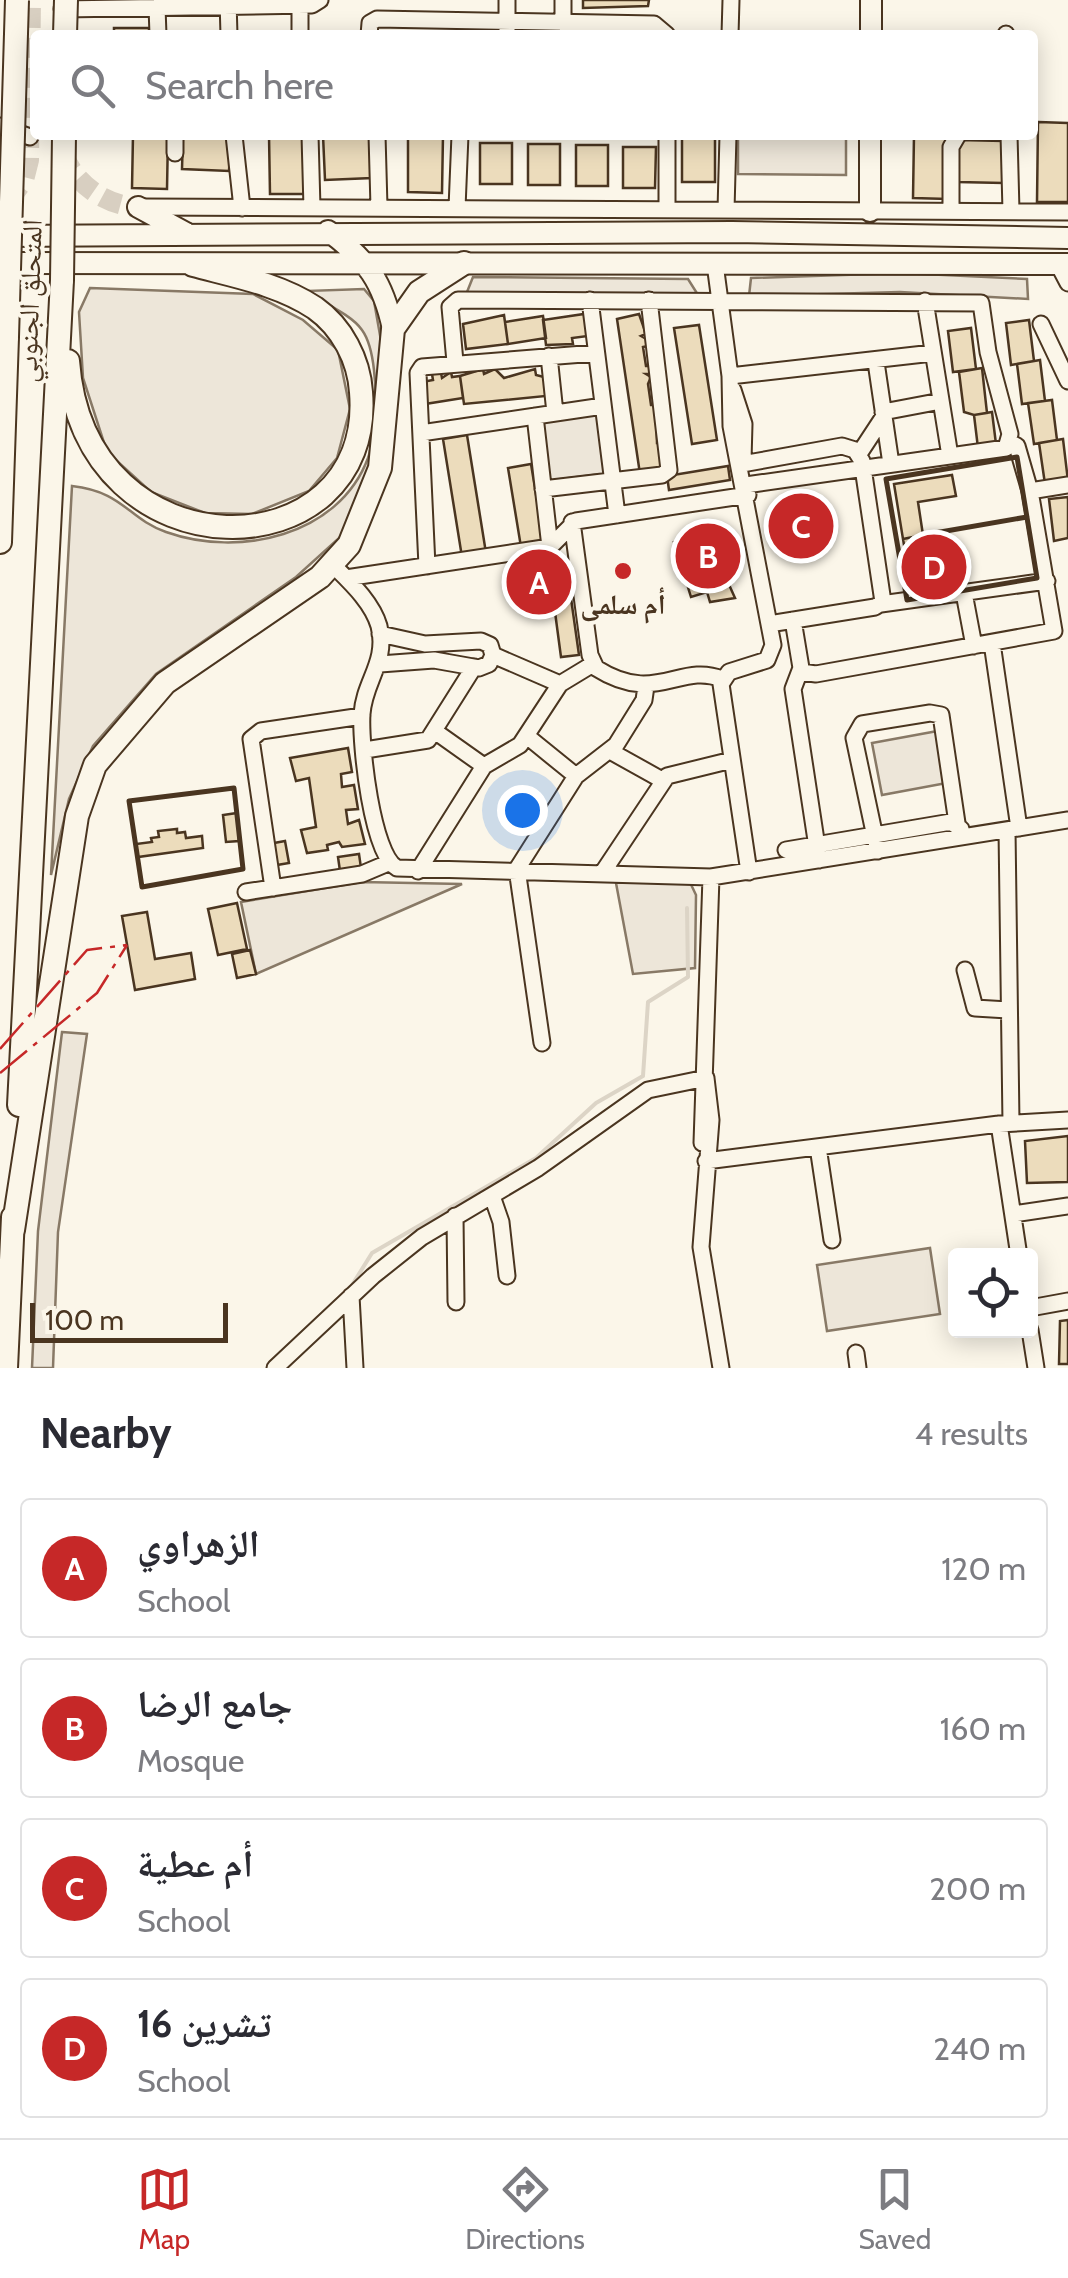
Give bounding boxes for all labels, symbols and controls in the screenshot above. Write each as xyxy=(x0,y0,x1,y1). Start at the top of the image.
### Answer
search box xyxy=(30,30,1038,140)
icon: search xyxy=(65,58,120,113)
text: Search here xyxy=(145,62,334,109)
street label: المتحلق الجنوبي xyxy=(9,219,55,384)
pin: C xyxy=(768,488,834,564)
pin: B xyxy=(676,518,740,594)
pin: D xyxy=(902,530,966,604)
pin: A xyxy=(506,544,572,620)
marker: أم سلمى xyxy=(612,560,634,582)
place label: أم سلمى xyxy=(580,587,666,624)
your location xyxy=(497,785,548,836)
map controls xyxy=(948,1248,1038,1338)
button: locate xyxy=(948,1248,1038,1338)
scale bar xyxy=(30,1298,228,1342)
text: 100 m xyxy=(45,1303,124,1337)
text: Nearby xyxy=(40,1407,172,1459)
text: 4 results xyxy=(915,1414,1028,1453)
text: الزهراوي xyxy=(137,1520,260,1567)
text: A xyxy=(64,1549,85,1588)
text: 120 m xyxy=(941,1549,1026,1588)
text: School xyxy=(137,1581,230,1620)
text: جامع الرضا xyxy=(137,1680,292,1727)
text: B xyxy=(64,1709,85,1748)
text: 160 m xyxy=(940,1709,1026,1748)
text: Mosque xyxy=(137,1741,244,1780)
text: أم عطية xyxy=(137,1840,253,1887)
text: C xyxy=(65,1869,84,1908)
text: 200 m xyxy=(929,1869,1026,1908)
text: School xyxy=(137,1901,230,1940)
text: 16 تشرين xyxy=(137,2000,271,2047)
text: D xyxy=(63,2029,86,2068)
text: 240 m xyxy=(933,2029,1026,2068)
text: School xyxy=(137,2061,230,2100)
tab: Map xyxy=(137,2162,192,2256)
tab: Directions xyxy=(465,2162,585,2256)
tab: Saved xyxy=(859,2162,931,2256)

